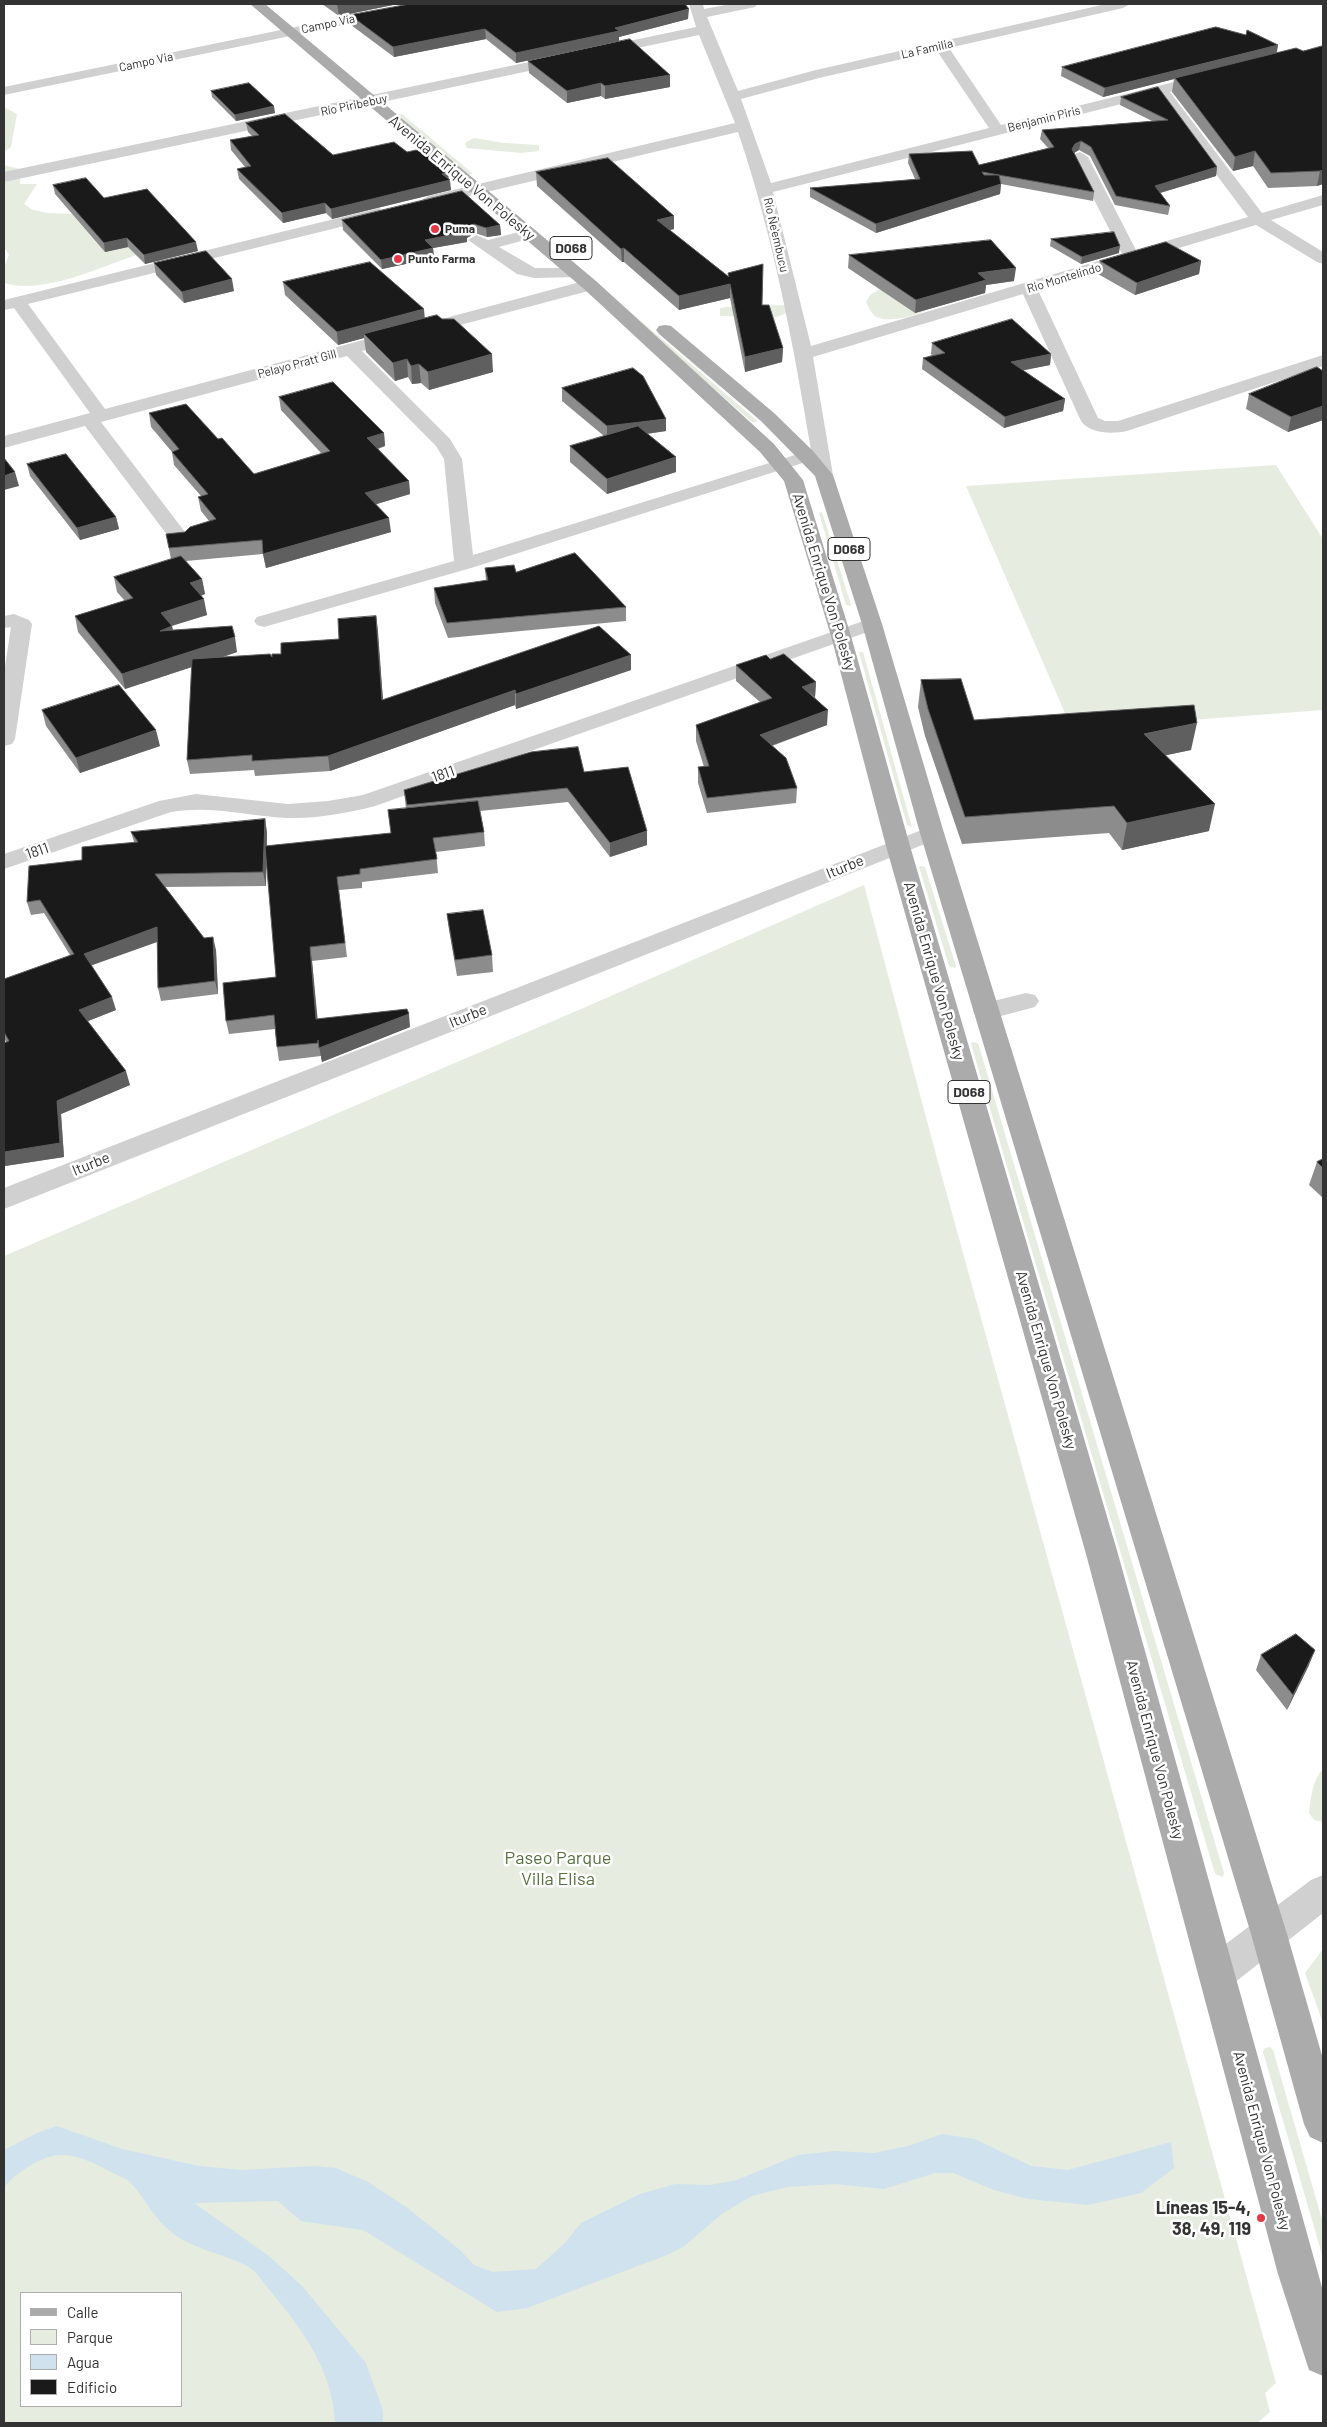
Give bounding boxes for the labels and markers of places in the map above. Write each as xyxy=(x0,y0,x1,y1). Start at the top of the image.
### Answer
place label: Puma xyxy=(445,222,475,236)
marker: Puma xyxy=(429,223,441,235)
place label: Punto Farma xyxy=(408,252,475,266)
marker: Punto Farma xyxy=(392,253,404,265)
place label: Líneas 15-4, 38, 49, 119 xyxy=(1156,2197,1251,2240)
marker: Líneas 15-4, 38, 49, 119 xyxy=(1255,2212,1267,2224)

